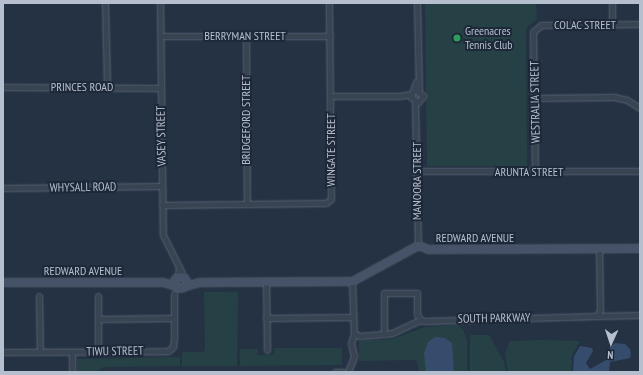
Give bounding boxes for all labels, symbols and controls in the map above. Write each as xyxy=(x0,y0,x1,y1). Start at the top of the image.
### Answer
street label: COLAC STREET xyxy=(554,18,616,32)
place label: Greenacres Tennis Club xyxy=(465,24,513,52)
street label: BERRYMAN STREET xyxy=(204,29,286,43)
marker: Greenacres Tennis Club xyxy=(452,33,462,43)
street label: WESTRALIA STREET xyxy=(527,60,543,144)
street label: BRIDGEFORD STREET xyxy=(239,75,253,165)
street label: PRINCES ROAD xyxy=(51,80,113,94)
street label: VASEY STREET xyxy=(153,105,169,167)
street label: WINGATE STREET xyxy=(324,113,338,187)
street label: MANOORA STREET xyxy=(410,142,424,220)
street label: ARUNTA STREET xyxy=(495,165,563,179)
street label: WHYSALL ROAD xyxy=(49,179,117,195)
street label: REDWARD AVENUE xyxy=(436,231,514,245)
street label: REDWARD AVENUE xyxy=(44,264,122,278)
street label: SOUTH PARKWAY xyxy=(458,310,530,326)
north arrow xyxy=(591,323,631,363)
street label: TIWU STREET xyxy=(86,343,144,359)
text: N xyxy=(607,348,614,362)

